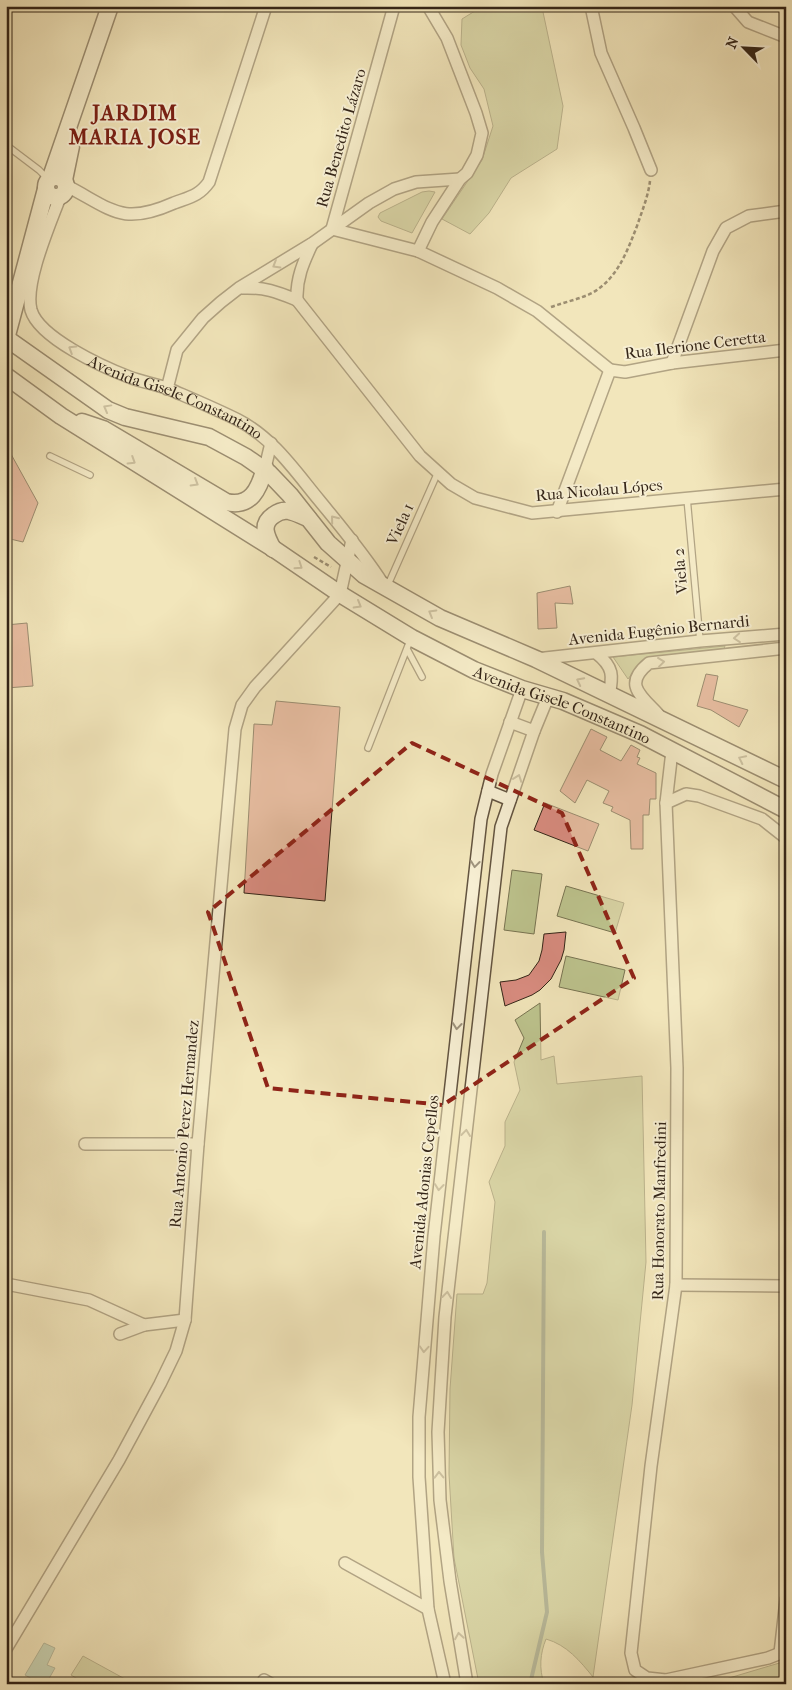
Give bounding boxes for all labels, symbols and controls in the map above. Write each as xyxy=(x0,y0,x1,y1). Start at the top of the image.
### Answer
north arrow xyxy=(720,22,770,72)
text: N xyxy=(723,34,743,51)
street label: Rua Benedito Lázaro xyxy=(312,66,370,210)
district label: JARDIM MARIA JOSE xyxy=(68,101,201,149)
one-way arrow xyxy=(273,259,282,269)
street label: Rua Ilerione Ceretta xyxy=(623,327,767,363)
one-way arrow xyxy=(68,345,77,355)
street label: Avenida Gisele Constantino xyxy=(84,350,267,443)
one-way arrow xyxy=(103,404,112,414)
one-way arrow xyxy=(126,454,135,464)
street label: Rua Nicolau Lópes xyxy=(535,475,663,505)
one-way arrow xyxy=(190,477,199,487)
street label: Viela 1 xyxy=(382,500,418,549)
one-way arrow xyxy=(331,516,340,525)
street label: Viela 2 xyxy=(669,547,692,596)
one-way arrow xyxy=(293,560,302,569)
one-way arrow xyxy=(352,598,361,608)
one-way arrow xyxy=(428,609,437,619)
street label: Avenida Eugênio Bernardi xyxy=(567,611,751,649)
one-way arrow xyxy=(733,632,741,643)
one-way arrow xyxy=(657,657,665,668)
street label: Avenida Gisele Constantino xyxy=(470,661,654,748)
one-way arrow xyxy=(576,677,585,687)
one-way arrow xyxy=(738,754,747,765)
one-way arrow xyxy=(512,774,522,783)
one-way arrow xyxy=(470,861,481,869)
street label: Rua Antonio Perez Hernandez xyxy=(165,1019,203,1229)
one-way arrow xyxy=(452,1022,463,1030)
street label: Avenida Adonias Cepellos xyxy=(405,1094,443,1271)
street label: Rua Honorato Manfredini xyxy=(648,1121,670,1301)
one-way arrow xyxy=(460,1129,471,1137)
one-way arrow xyxy=(434,1184,445,1192)
one-way arrow xyxy=(441,1291,452,1299)
one-way arrow xyxy=(418,1345,429,1353)
one-way arrow xyxy=(434,1470,444,1478)
one-way arrow xyxy=(454,1631,464,1640)

